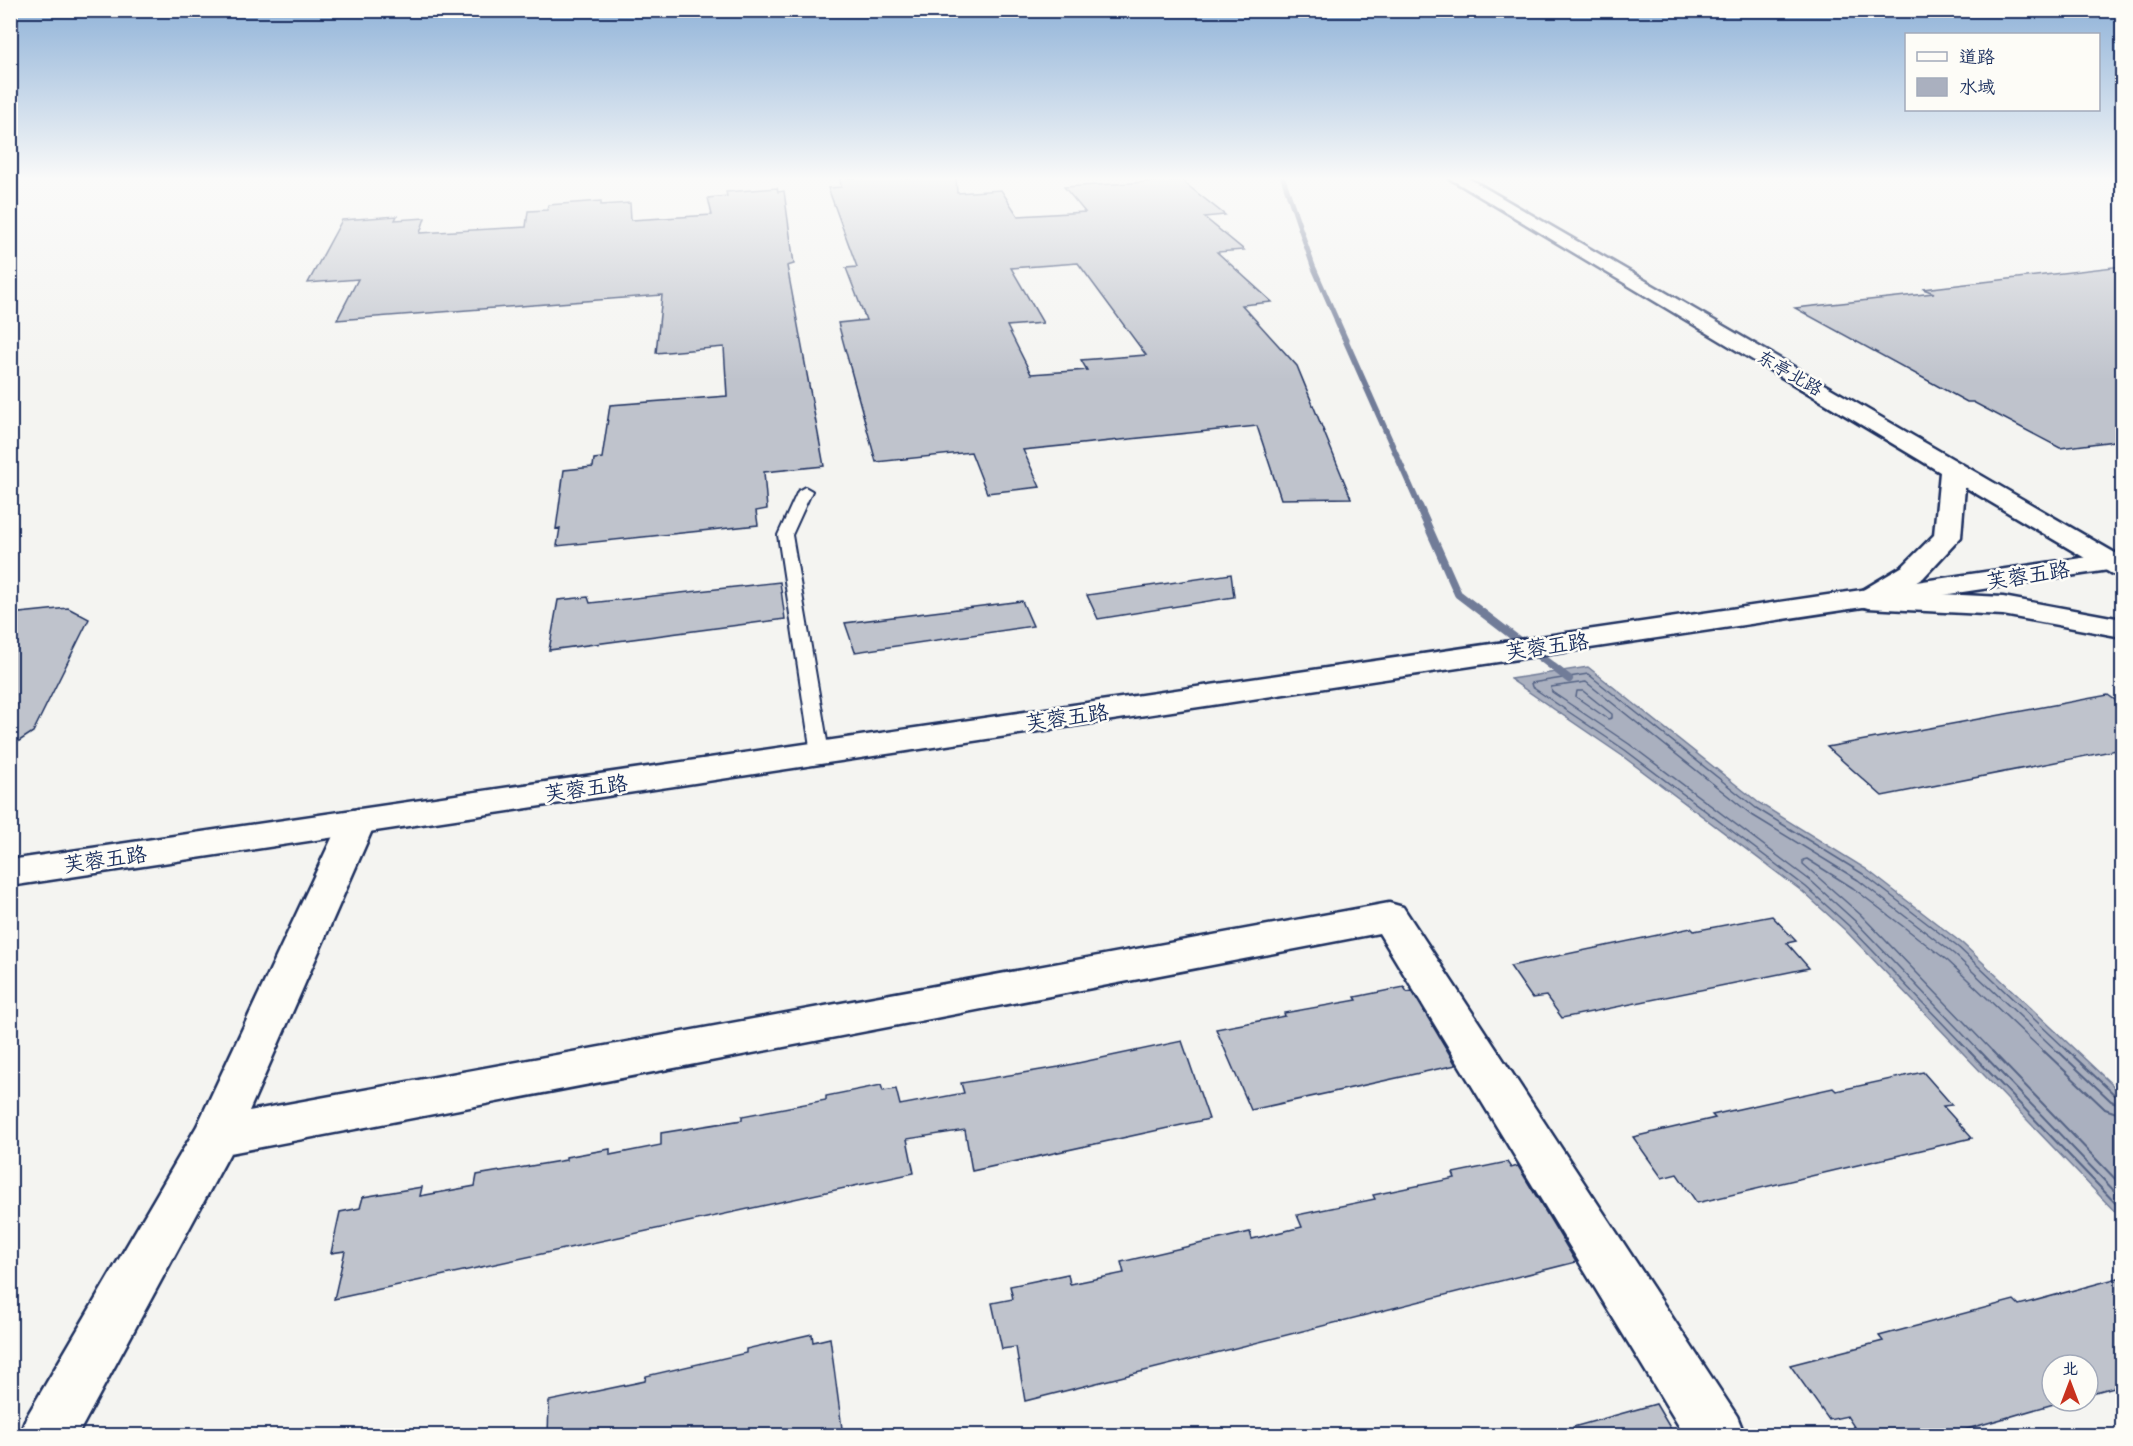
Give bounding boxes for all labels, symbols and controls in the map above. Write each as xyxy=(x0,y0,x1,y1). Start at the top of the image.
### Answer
legend xyxy=(1905,33,2100,111)
text: 道路 xyxy=(1959,46,1995,68)
text: 水域 xyxy=(1959,76,1995,98)
street label: 东亭北路 xyxy=(1753,345,1827,401)
street label: 芙蓉五路 xyxy=(1985,556,2071,594)
street label: 芙蓉五路 xyxy=(1504,628,1590,664)
street label: 芙蓉五路 xyxy=(1024,699,1110,735)
street label: 芙蓉五路 xyxy=(543,770,629,806)
street label: 芙蓉五路 xyxy=(62,841,148,877)
north arrow xyxy=(2040,1353,2100,1413)
text: 北 xyxy=(2062,1359,2078,1378)

